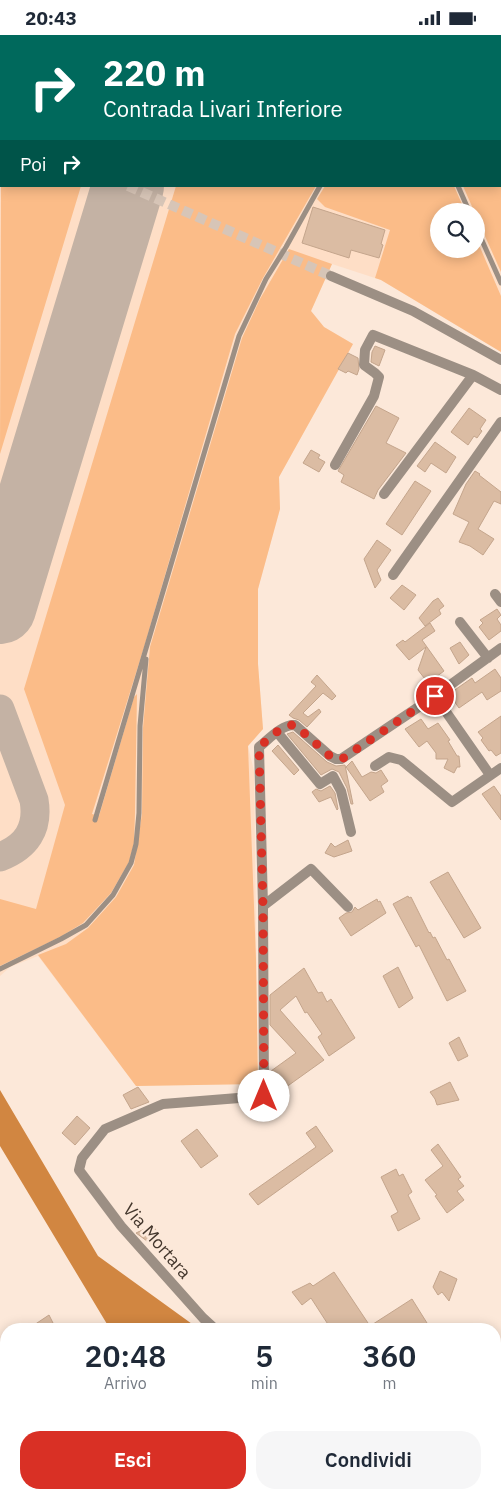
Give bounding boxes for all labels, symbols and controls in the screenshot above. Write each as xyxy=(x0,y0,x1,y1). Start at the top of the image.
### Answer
text: 20:43 xyxy=(25,6,77,30)
text: 220 m xyxy=(103,50,206,96)
icon: right xyxy=(20,55,85,120)
text: Contrada Livari Inferiore xyxy=(103,94,343,123)
icon: right xyxy=(57,150,85,178)
text: Poi xyxy=(20,152,47,176)
map controls xyxy=(430,203,485,258)
button: search xyxy=(430,203,485,258)
pin xyxy=(414,675,456,717)
icon: arrive xyxy=(421,682,449,710)
position arrow xyxy=(237,1069,289,1121)
street label: Via Mortara xyxy=(118,1198,197,1284)
text: 20:48 xyxy=(85,1336,166,1375)
text: 5 xyxy=(255,1336,273,1375)
text: 360 xyxy=(362,1336,416,1375)
text: Arrivo xyxy=(104,1373,147,1393)
text: min xyxy=(251,1373,278,1393)
text: m xyxy=(382,1373,396,1393)
button: Esci xyxy=(20,1431,246,1489)
button: Condividi xyxy=(256,1431,481,1489)

